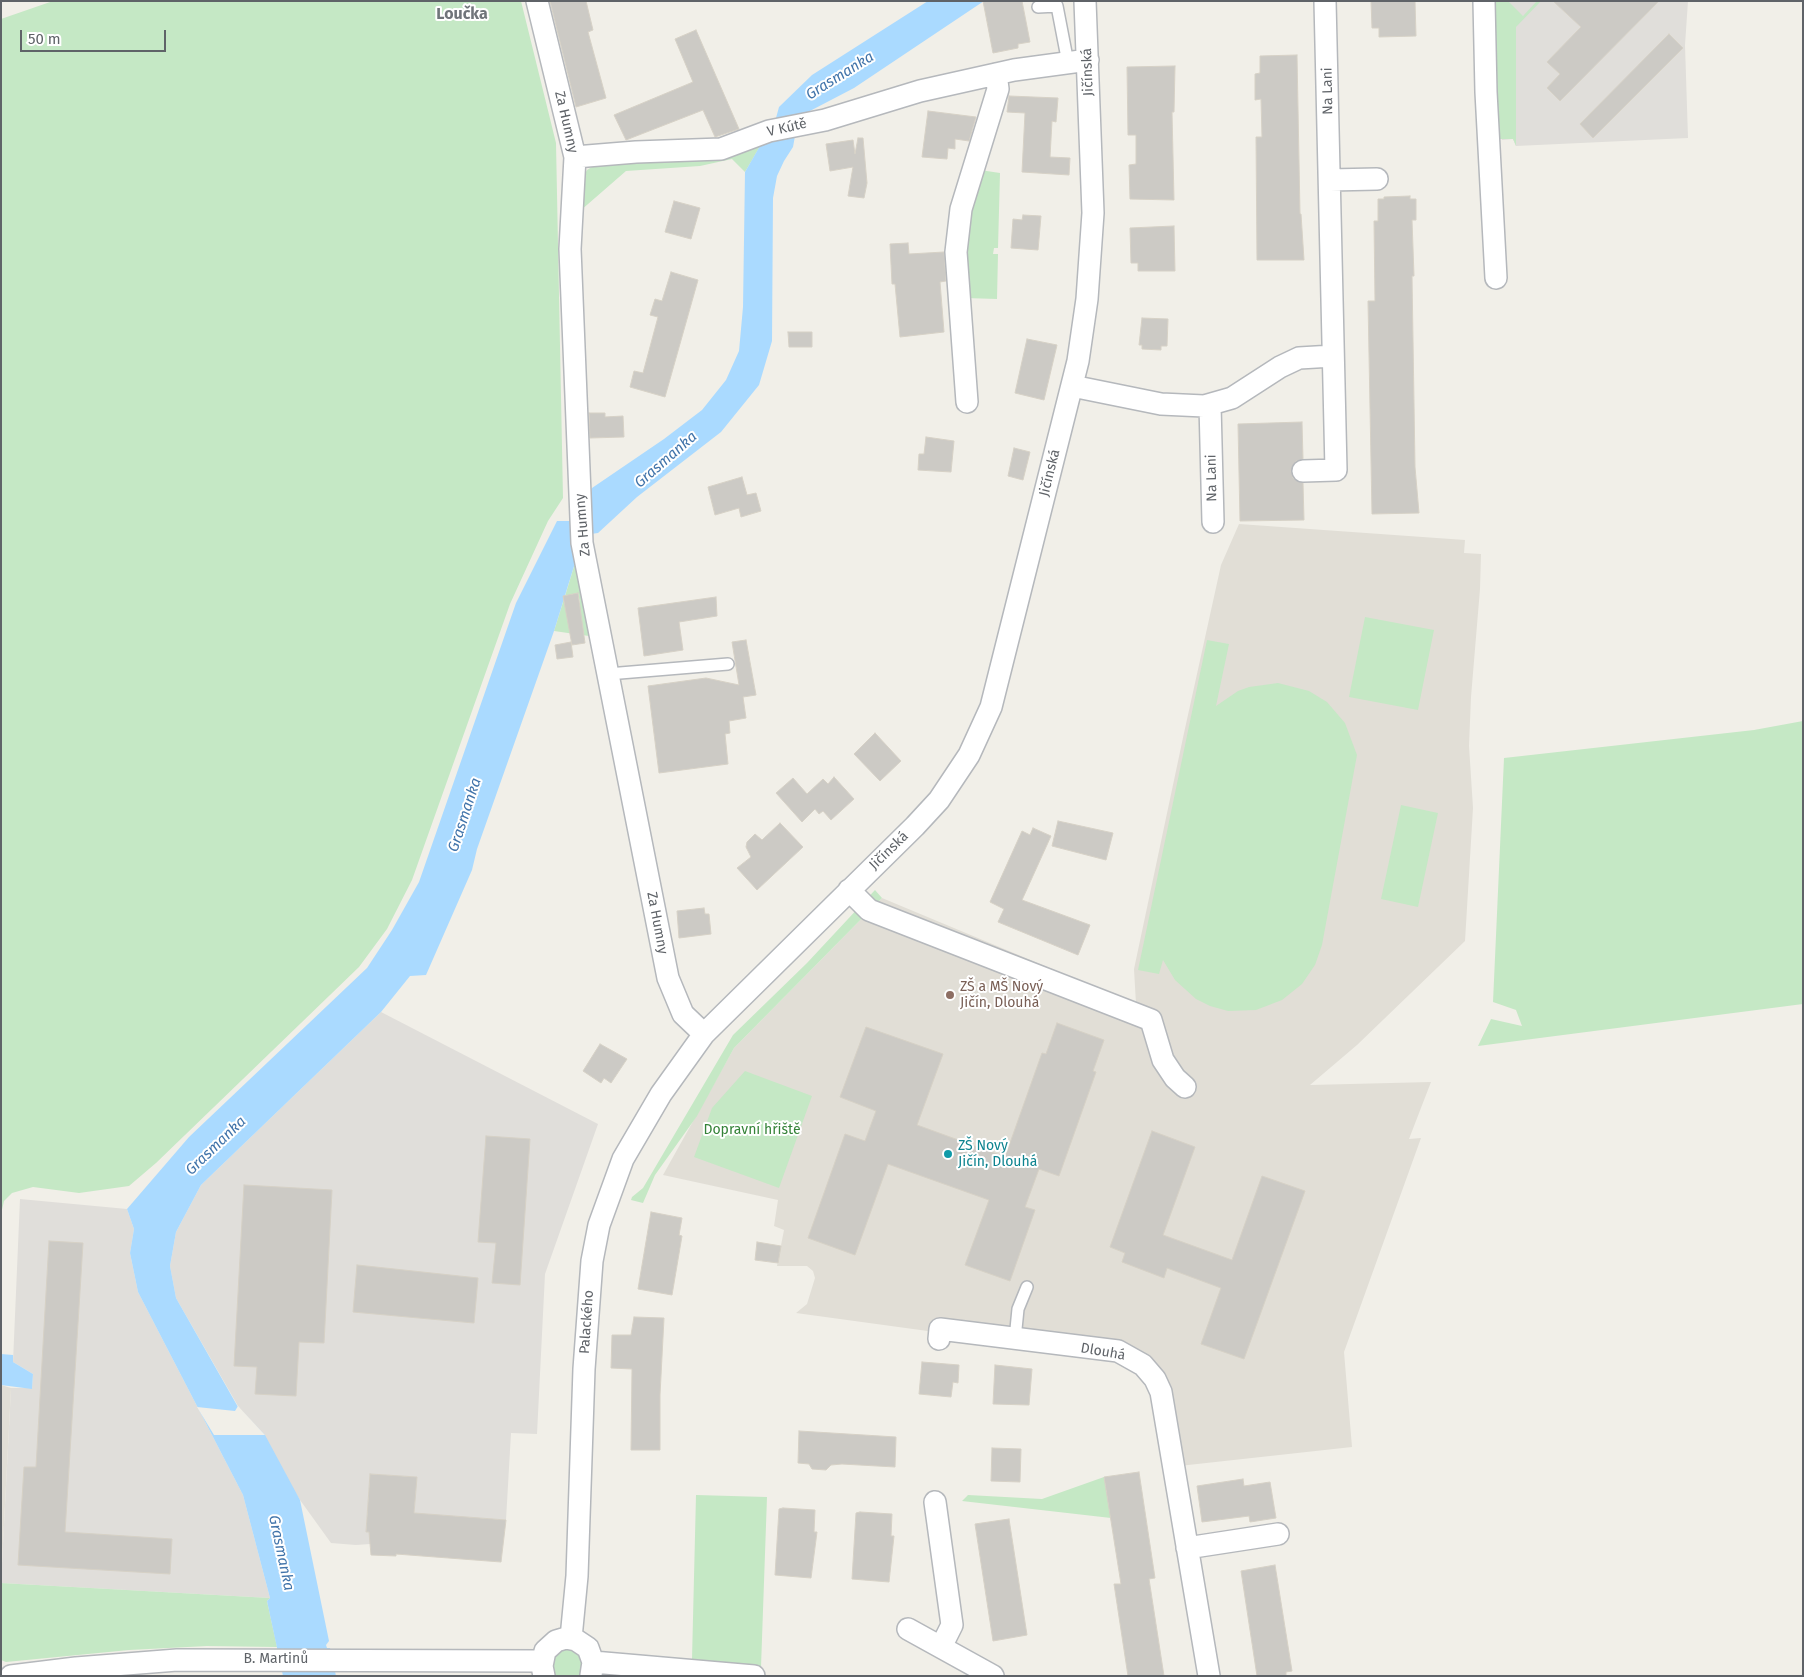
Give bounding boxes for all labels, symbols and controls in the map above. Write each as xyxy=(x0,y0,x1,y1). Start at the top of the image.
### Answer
district label: Loučka xyxy=(436,5,488,25)
scale bar xyxy=(22,20,169,52)
text: 50 m xyxy=(28,30,61,48)
water label: Grasmanka xyxy=(803,48,877,104)
street label: Jičínská xyxy=(1079,48,1097,96)
street label: Na Lani xyxy=(1319,67,1337,115)
street label: Za Humny xyxy=(551,89,581,155)
street label: V Kútě xyxy=(766,115,808,141)
water label: Grasmanka xyxy=(631,428,701,492)
street label: Jičínská xyxy=(1036,448,1064,498)
street label: Na Lani xyxy=(1203,454,1221,502)
street label: Za Humny xyxy=(572,493,594,557)
water label: Grasmanka xyxy=(445,776,485,854)
street label: Jičínská xyxy=(866,828,912,874)
street label: Za Humny xyxy=(643,890,671,956)
place label: ZŠ a MŠ Nový Jičín, Dlouhá xyxy=(960,979,1043,1012)
marker: ZŠ a MŠ Nový Jičín, Dlouhá xyxy=(944,989,956,1001)
water label: Grasmanka xyxy=(182,1113,250,1179)
park label: Dopravní hřiště xyxy=(703,1122,801,1138)
place label: ZŠ Nový Jičín, Dlouhá xyxy=(958,1138,1037,1170)
marker: ZŠ Nový Jičín, Dlouhá xyxy=(942,1148,954,1160)
street label: Palackého xyxy=(576,1289,598,1355)
street label: Dlouhá xyxy=(1079,1340,1127,1364)
water label: Grasmanka xyxy=(264,1514,298,1592)
street label: B. Martinů xyxy=(244,1651,308,1667)

